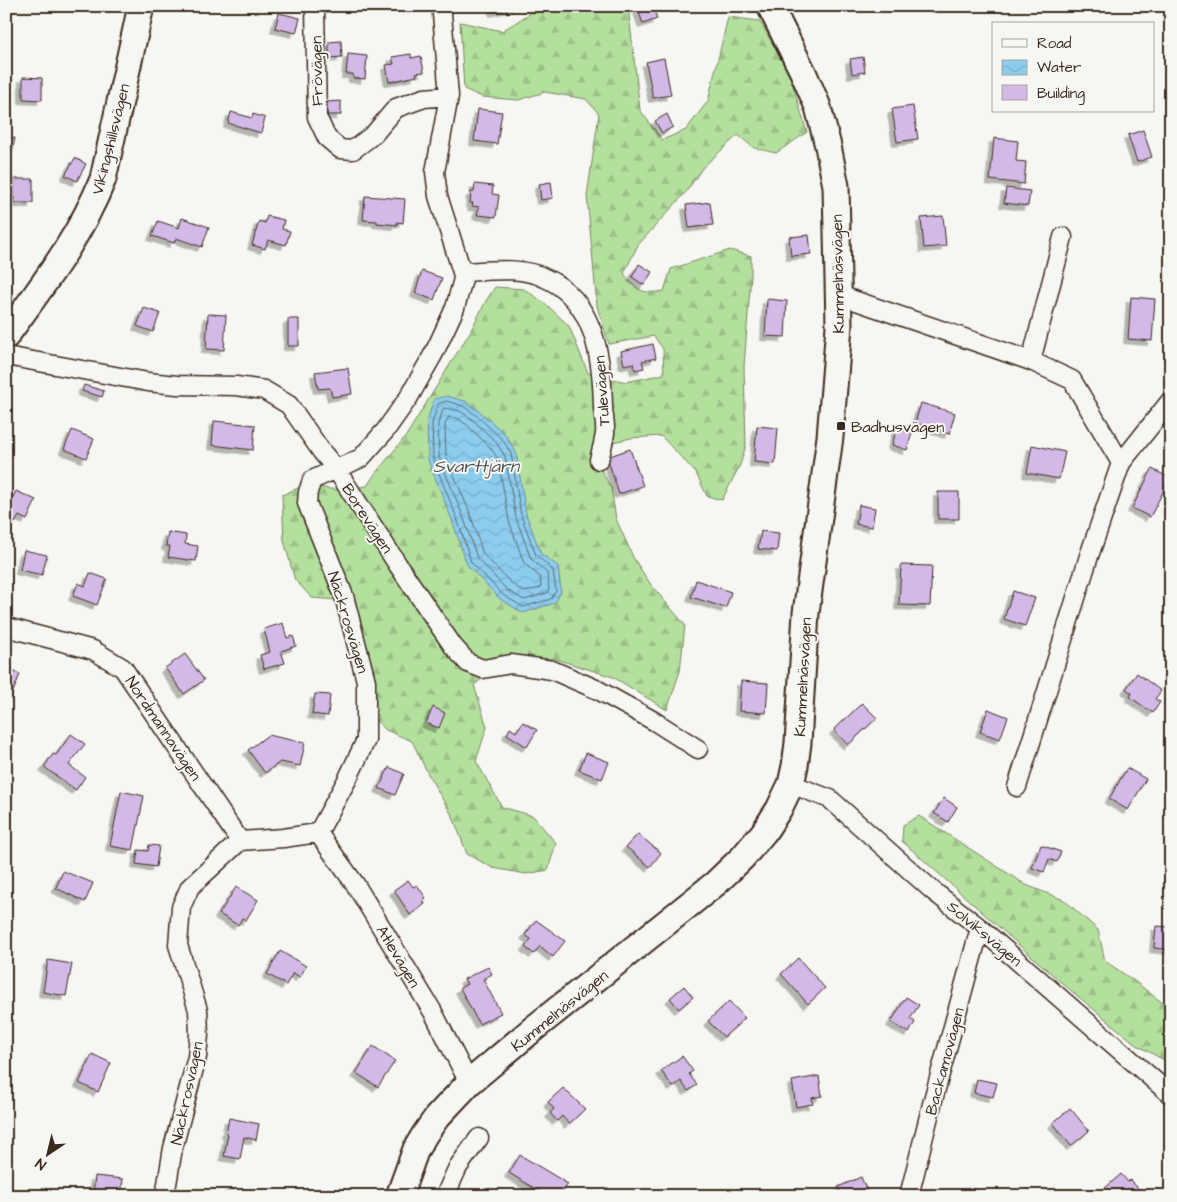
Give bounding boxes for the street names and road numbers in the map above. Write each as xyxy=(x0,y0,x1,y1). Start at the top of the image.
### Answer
street label: Frövägen xyxy=(305,36,330,106)
street label: Vikingshillsvägen xyxy=(87,81,136,197)
street label: Kummelnäsvägen xyxy=(826,214,851,334)
street label: Tulevägen xyxy=(589,355,616,427)
street label: Borevägen xyxy=(336,479,398,558)
street label: Näckrosvägen xyxy=(321,569,374,676)
street label: Kummelnäsvägen xyxy=(789,617,818,737)
street label: Nordmannavägen xyxy=(119,672,206,786)
street label: Solviksvägen xyxy=(942,896,1027,972)
street label: Atlevägen xyxy=(370,921,425,992)
street label: Kummelnäsvägen xyxy=(506,965,614,1058)
street label: Backamovägen xyxy=(920,1005,971,1118)
street label: Näckrosvägen xyxy=(165,1039,210,1147)

